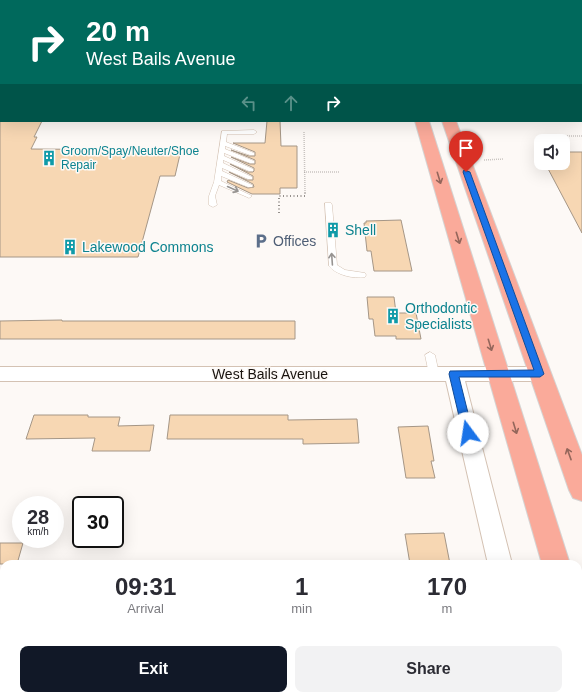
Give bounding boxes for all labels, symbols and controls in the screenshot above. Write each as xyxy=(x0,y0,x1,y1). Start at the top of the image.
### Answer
icon: right xyxy=(20,16,72,68)
text: 20 m xyxy=(86,16,150,47)
text: West Bails Avenue xyxy=(86,49,235,69)
icon: left xyxy=(238,92,260,114)
icon: ahead xyxy=(280,92,302,114)
icon: right xyxy=(322,92,344,114)
pin xyxy=(449,131,483,172)
map controls xyxy=(534,134,570,170)
button: sound xyxy=(534,134,570,170)
icon: arrive xyxy=(455,137,477,159)
place label: Groom/Spay/Neuter/Shoe Repair xyxy=(61,144,199,172)
building icon: Groom/Spay/Neuter/Shoe Repair xyxy=(40,149,58,167)
one-way arrow xyxy=(436,172,444,184)
one-way arrow xyxy=(226,186,238,193)
building icon: Shell xyxy=(324,221,342,239)
place label: Shell xyxy=(345,222,376,238)
one-way arrow xyxy=(454,231,462,243)
parking icon: Offices xyxy=(252,232,270,250)
place label: Offices xyxy=(273,233,316,249)
building icon: Lakewood Commons xyxy=(61,238,79,256)
place label: Lakewood Commons xyxy=(82,239,214,255)
one-way arrow xyxy=(329,253,336,266)
place label: Orthodontic Specialists xyxy=(405,300,477,332)
building icon: Orthodontic Specialists xyxy=(384,307,402,325)
one-way arrow xyxy=(487,338,494,351)
street label: West Bails Avenue xyxy=(212,366,328,382)
position arrow xyxy=(447,412,489,454)
one-way arrow xyxy=(512,422,519,435)
one-way arrow xyxy=(564,448,572,460)
speed limit sign: 30 xyxy=(72,496,124,548)
text: 28 xyxy=(27,506,49,528)
text: km/h xyxy=(27,526,49,537)
text: 09:31 xyxy=(115,573,176,600)
text: 1 xyxy=(295,573,308,600)
text: 170 xyxy=(427,573,467,600)
text: Arrival xyxy=(127,601,164,616)
text: min xyxy=(291,601,312,616)
text: m xyxy=(442,601,452,616)
button: Exit xyxy=(20,646,287,692)
button: Share xyxy=(295,646,562,692)

